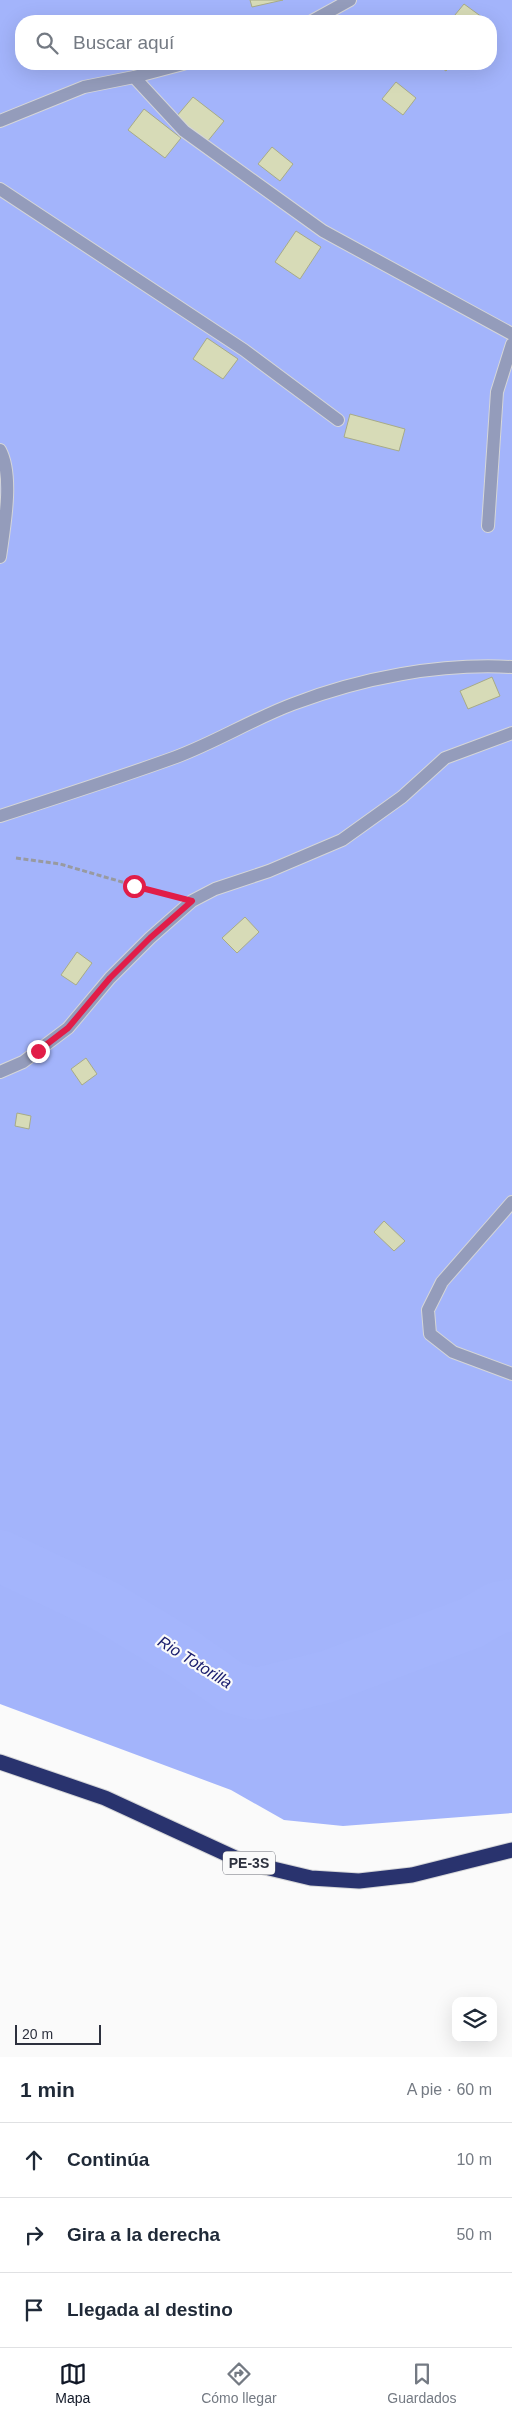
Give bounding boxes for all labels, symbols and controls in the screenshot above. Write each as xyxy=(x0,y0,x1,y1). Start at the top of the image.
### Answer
search box xyxy=(15,15,497,70)
icon: search xyxy=(33,29,61,57)
text: Buscar aquí xyxy=(73,32,174,53)
route start xyxy=(123,875,146,898)
route end xyxy=(27,1040,50,1063)
water label: Rio Totorilla xyxy=(155,1633,235,1691)
road number: PE-3S xyxy=(223,1852,275,1875)
map controls xyxy=(452,1997,497,2042)
button: layers xyxy=(452,1997,497,2042)
scale bar xyxy=(15,2022,101,2045)
text: 20 m xyxy=(22,2026,53,2042)
text: 1 min xyxy=(20,2078,75,2101)
text: A pie · 60 m xyxy=(407,2081,492,2098)
icon: ahead xyxy=(20,2146,48,2174)
text: Continúa xyxy=(67,2149,149,2170)
text: 10 m xyxy=(456,2151,492,2168)
icon: right xyxy=(20,2221,48,2249)
text: Gira a la derecha xyxy=(67,2224,220,2245)
text: 50 m xyxy=(456,2226,492,2243)
icon: arrive xyxy=(20,2296,48,2324)
text: Llegada al destino xyxy=(67,2299,233,2320)
tab: Mapa xyxy=(55,2360,90,2406)
tab: Cómo llegar xyxy=(201,2360,277,2406)
tab: Guardados xyxy=(387,2360,457,2406)

